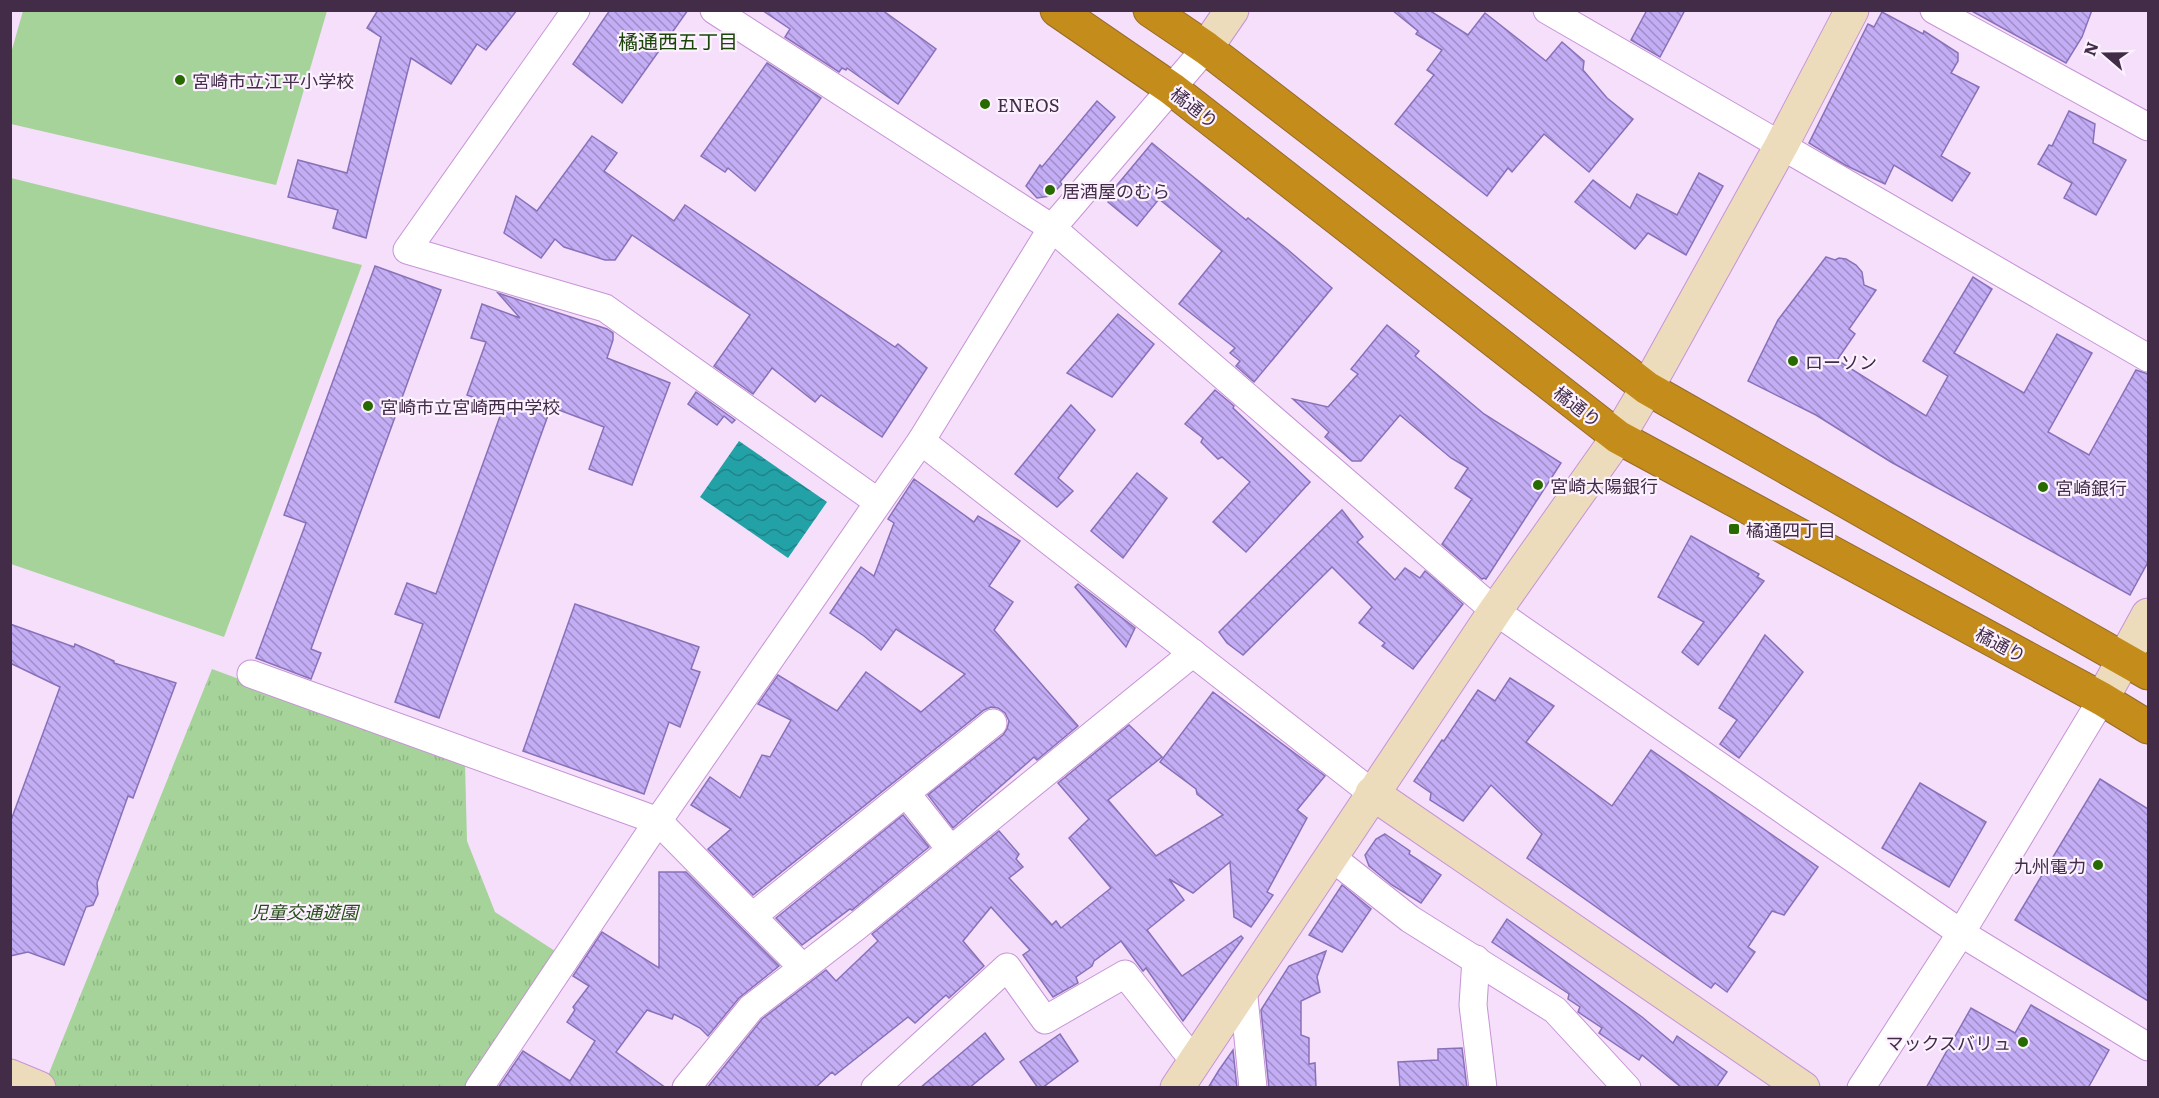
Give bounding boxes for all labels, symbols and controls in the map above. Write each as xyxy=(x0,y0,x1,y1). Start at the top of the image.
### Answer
north arrow xyxy=(2075,24,2135,84)
district label: 橘通西五丁目 xyxy=(618,25,738,55)
text: N xyxy=(2076,38,2104,59)
place label: 宮崎市立江平小学校 xyxy=(192,67,354,94)
marker: 宮崎市立江平小学校 xyxy=(173,73,187,87)
street label: 橘通り xyxy=(1165,80,1225,134)
place label: ENEOS xyxy=(997,91,1059,118)
marker: ENEOS xyxy=(978,97,992,111)
place label: 居酒屋のむら xyxy=(1062,177,1170,204)
marker: 居酒屋のむら xyxy=(1043,183,1057,197)
place label: ローソン xyxy=(1805,348,1877,375)
marker: ローソン xyxy=(1786,354,1800,368)
street label: 橘通り xyxy=(1548,379,1608,433)
place label: 宮崎市立宮崎西中学校 xyxy=(380,393,560,420)
marker: 宮崎市立宮崎西中学校 xyxy=(361,399,375,413)
place label: 宮崎太陽銀行 xyxy=(1550,472,1658,499)
place label: 宮崎銀行 xyxy=(2055,474,2127,501)
marker: 宮崎太陽銀行 xyxy=(1531,478,1545,492)
marker: 宮崎銀行 xyxy=(2036,480,2050,494)
place label: 橘通四丁目 xyxy=(1746,516,1836,543)
marker: 橘通四丁目 xyxy=(1727,522,1741,536)
street label: 橘通り xyxy=(1971,619,2031,669)
place label: 九州電力 xyxy=(2014,852,2086,879)
marker: 九州電力 xyxy=(2091,858,2105,872)
park label: 児童交通遊園 xyxy=(250,898,361,925)
place label: マックスバリュ xyxy=(1886,1029,2011,1056)
marker: マックスバリュ xyxy=(2016,1035,2030,1049)

